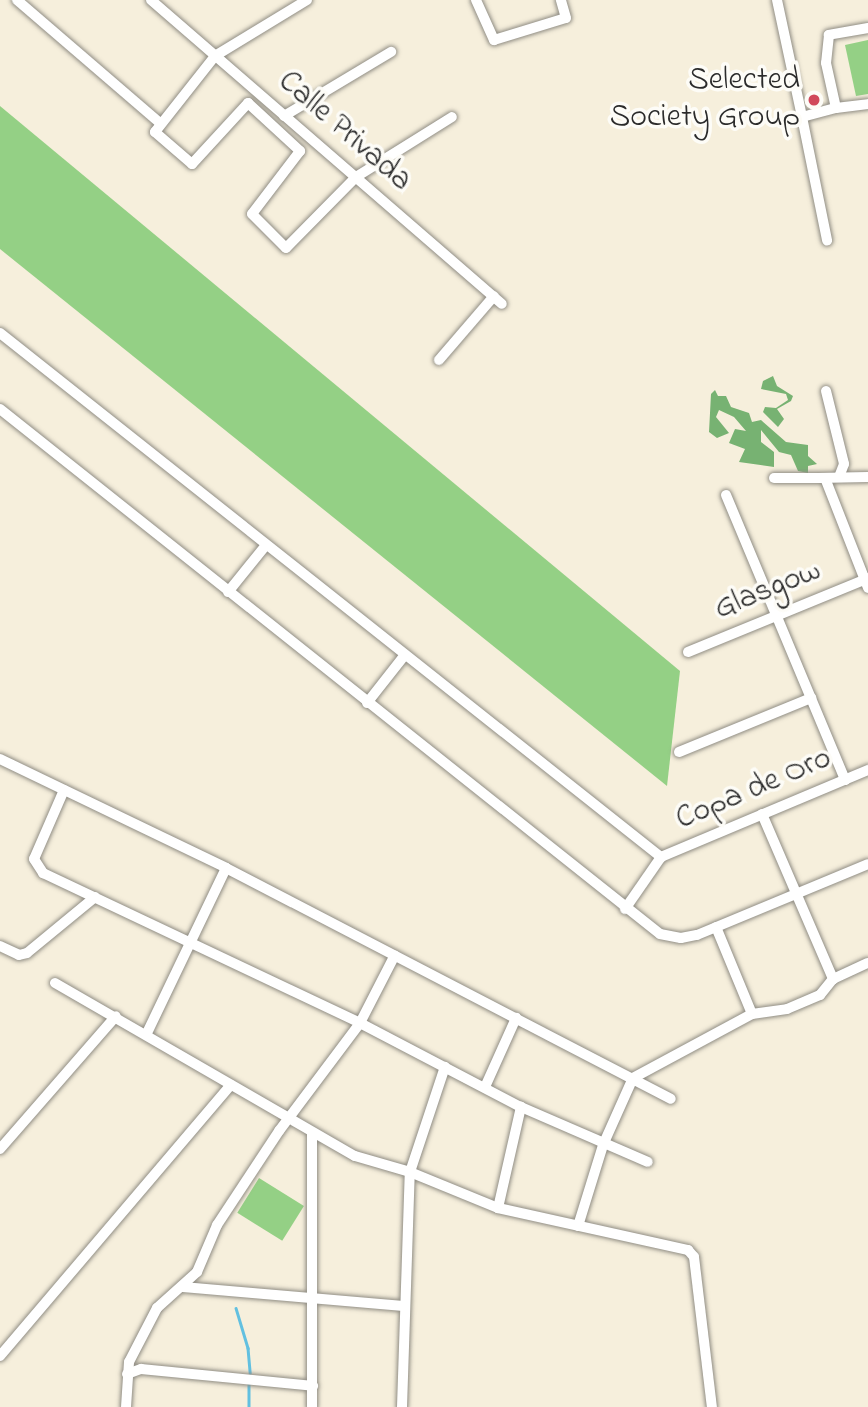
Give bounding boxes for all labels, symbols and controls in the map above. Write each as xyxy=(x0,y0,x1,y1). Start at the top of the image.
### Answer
street label: Calle Privada xyxy=(269,63,419,201)
place label: Selected Society Group xyxy=(610,63,800,138)
marker: Selected Society Group xyxy=(806,92,822,108)
street label: Glasgow xyxy=(709,552,827,630)
street label: Copa de Oro xyxy=(671,740,837,840)

